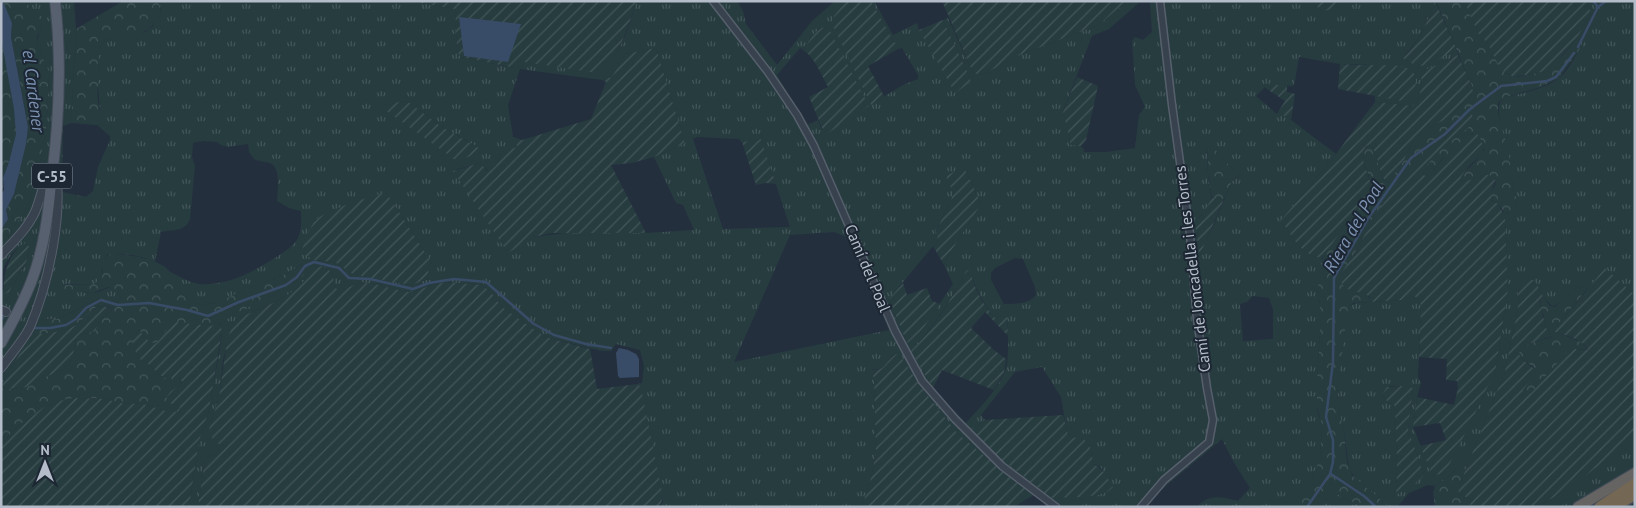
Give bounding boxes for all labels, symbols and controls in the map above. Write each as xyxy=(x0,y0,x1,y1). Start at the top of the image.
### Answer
water label: el Cardener xyxy=(18,48,51,135)
road number: C-55 xyxy=(32,164,72,188)
street label: Camí de Joncadella i les Torres xyxy=(1169,164,1215,373)
water label: Riera del Poal xyxy=(1318,177,1388,277)
street label: Camí del Poal xyxy=(841,221,896,315)
north arrow xyxy=(20,438,70,488)
text: N xyxy=(40,441,50,459)

